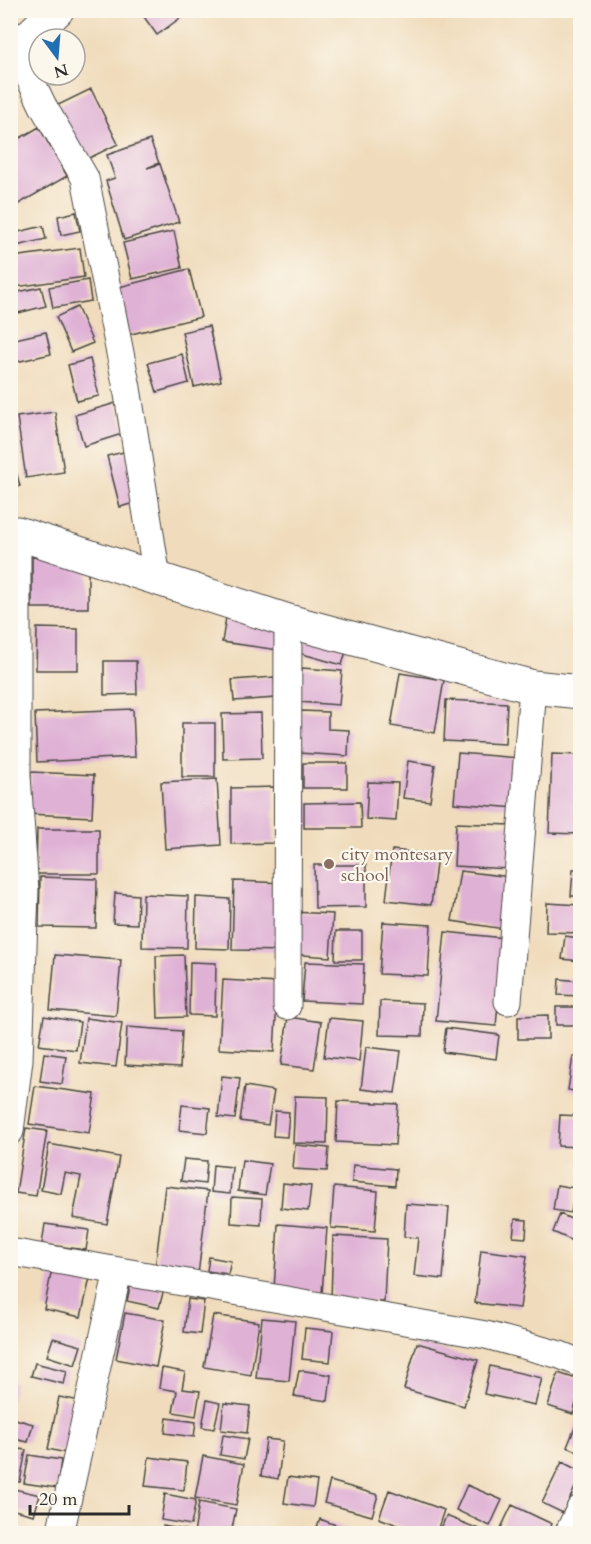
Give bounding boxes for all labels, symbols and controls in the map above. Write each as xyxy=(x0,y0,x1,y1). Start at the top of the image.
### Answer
north arrow xyxy=(27,27,87,87)
text: N xyxy=(51,58,71,83)
place label: city montesary school xyxy=(341,842,454,888)
marker: city montesary school xyxy=(322,857,336,871)
scale bar xyxy=(30,1478,129,1516)
text: 20 m xyxy=(39,1487,78,1512)

